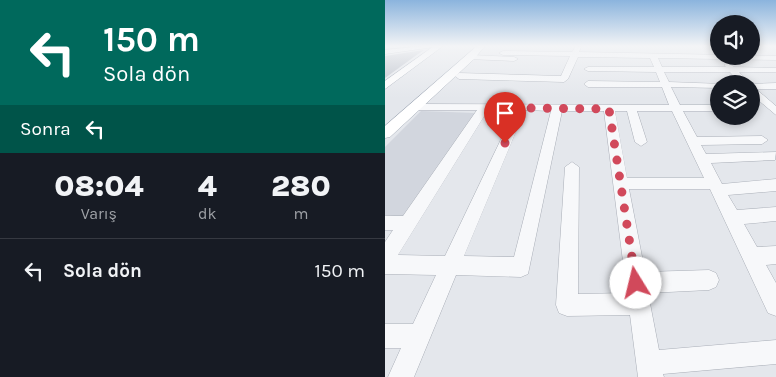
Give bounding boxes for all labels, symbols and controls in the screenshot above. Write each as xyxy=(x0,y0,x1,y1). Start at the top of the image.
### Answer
map controls xyxy=(710,15,760,125)
button: sound xyxy=(710,15,760,65)
text: 150 m xyxy=(103,19,200,60)
icon: left xyxy=(20,20,85,85)
text: Sola dön xyxy=(103,61,190,87)
button: layers xyxy=(710,75,760,125)
pin xyxy=(484,92,526,143)
icon: arrive xyxy=(491,99,519,127)
icon: left xyxy=(81,115,109,143)
text: Sonra xyxy=(20,118,71,140)
text: 08:04 xyxy=(54,168,143,204)
text: 4 xyxy=(198,168,217,204)
text: 280 xyxy=(271,168,331,204)
text: Varış xyxy=(81,204,117,223)
text: dk xyxy=(198,204,217,223)
text: m xyxy=(293,204,308,223)
position arrow xyxy=(609,256,661,308)
icon: left xyxy=(20,257,48,285)
text: Sola dön xyxy=(63,260,142,282)
text: 150 m xyxy=(314,260,365,282)

